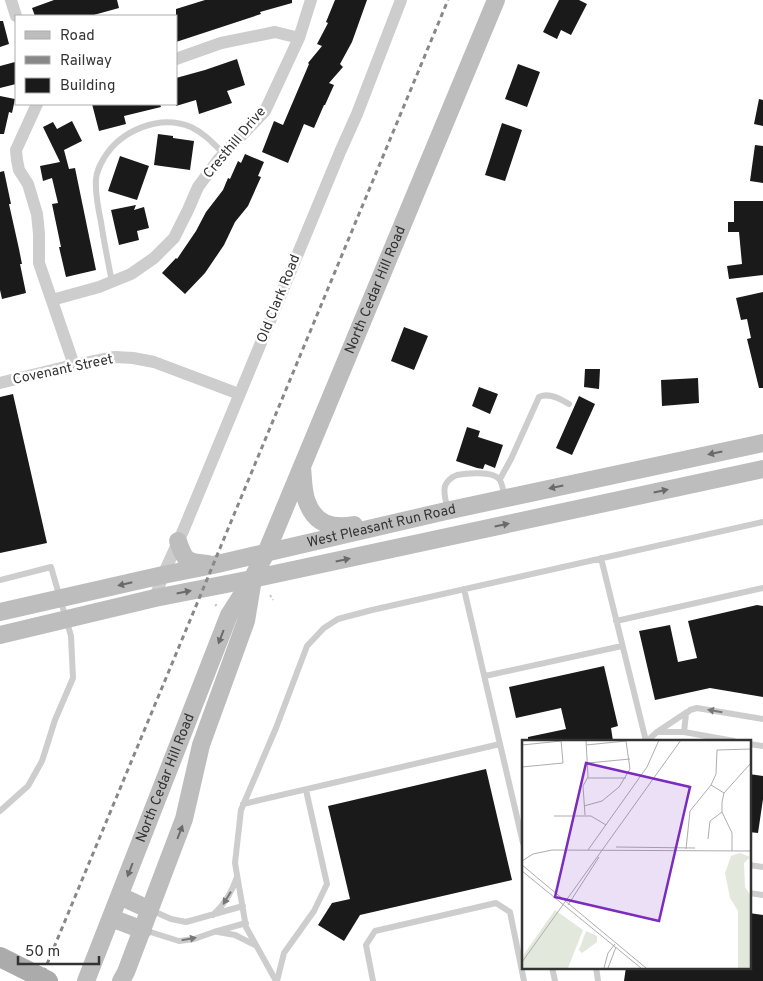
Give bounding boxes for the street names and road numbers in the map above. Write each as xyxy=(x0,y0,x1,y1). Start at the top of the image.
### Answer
street label: Cresthill Drive xyxy=(200,104,270,182)
street label: North Cedar Hill Road xyxy=(341,223,410,357)
street label: Old Clark Road xyxy=(254,252,304,346)
street label: Covenant Street xyxy=(11,351,115,389)
street label: West Pleasant Run Road xyxy=(305,501,457,551)
street label: North Cedar Hill Road xyxy=(132,711,198,845)

